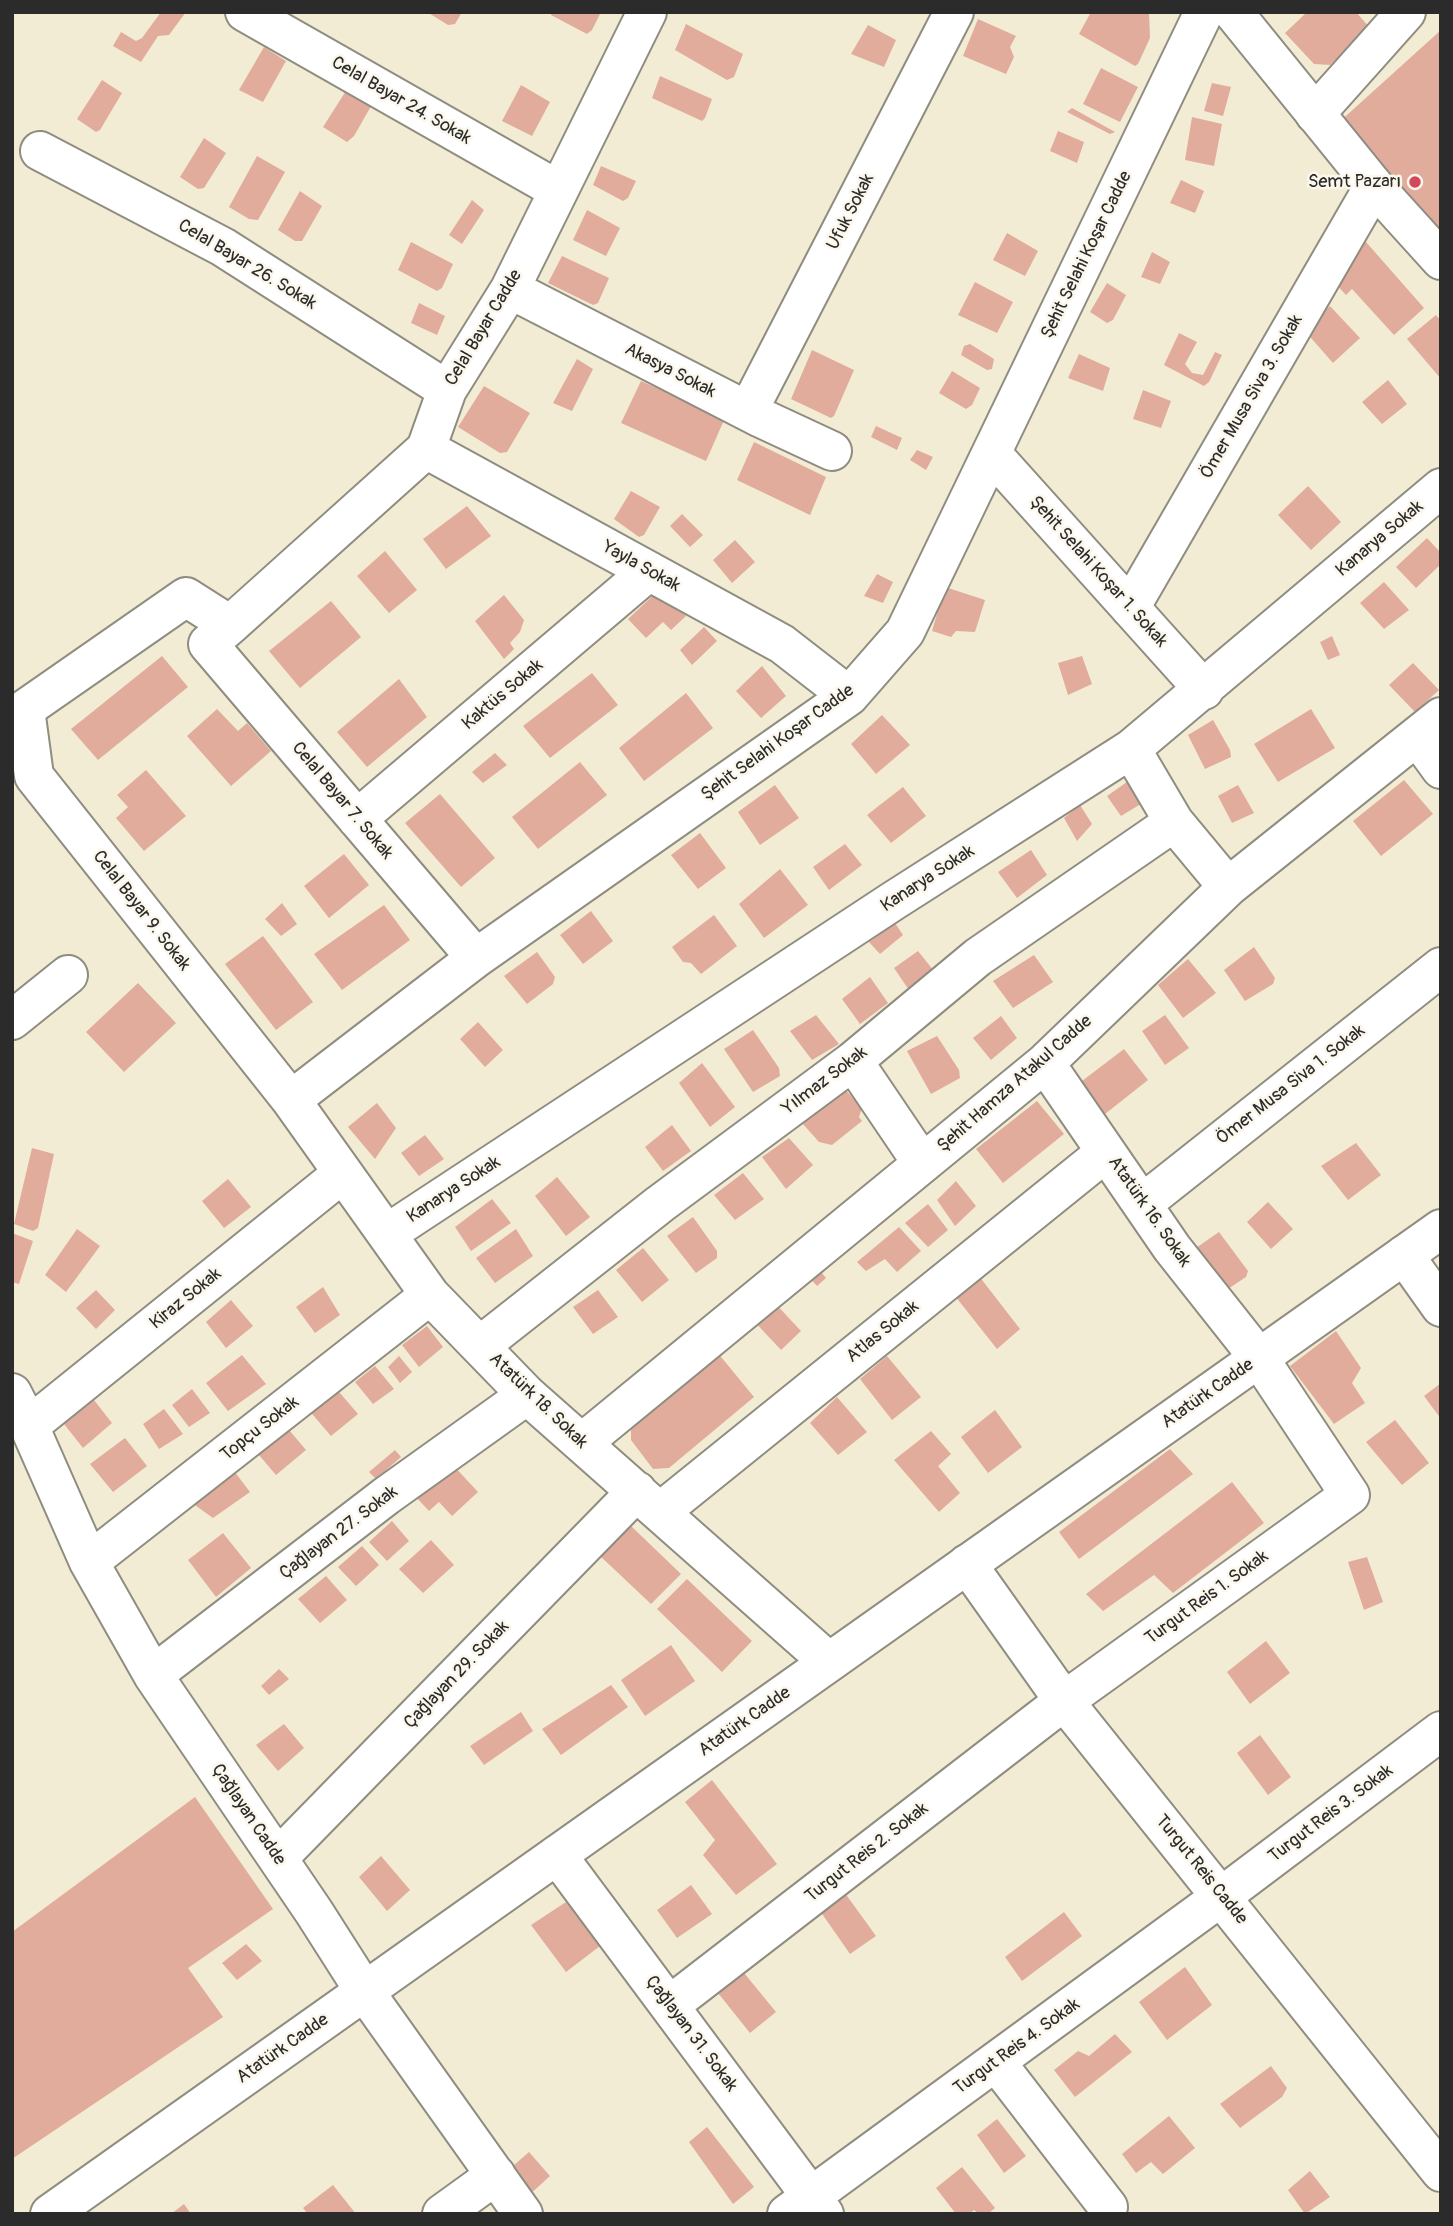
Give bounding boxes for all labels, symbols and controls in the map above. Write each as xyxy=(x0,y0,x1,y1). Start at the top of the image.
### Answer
street label: Celal Bayar 24. Sokak xyxy=(327,52,475,150)
street label: Şehit Selahi Koşar Cadde xyxy=(1037,168,1137,342)
street label: Ufuk Sokak xyxy=(823,170,879,254)
place label: Semt Pazarı xyxy=(1308,171,1401,193)
marker: Semt Pazarı xyxy=(1407,174,1423,190)
street label: Celal Bayar 26. Sokak xyxy=(174,215,320,315)
street label: Celal Bayar Cadde xyxy=(441,266,527,390)
street label: Ömer Musa Siva 3. Sokak xyxy=(1196,311,1308,483)
street label: Akasya Sokak xyxy=(621,339,719,403)
street label: Şehit Selahi Koşar 1. Sokak xyxy=(1024,492,1172,652)
street label: Kanarya Sokak xyxy=(1332,496,1428,582)
street label: Yayla Sokak xyxy=(598,537,684,597)
street label: Kaktüs Sokak xyxy=(458,655,548,735)
street label: Şehit Selahi Koşar Cadde xyxy=(697,680,859,806)
street label: Celal Bayar 7. Sokak xyxy=(287,738,397,864)
street label: Kanarya Sokak xyxy=(877,841,979,917)
street label: Celal Bayar 9. Sokak xyxy=(87,847,195,975)
street label: Şehit Hamza Atakul Cadde xyxy=(933,1011,1097,1157)
street label: Ömer Musa Siva 1. Sokak xyxy=(1212,1020,1370,1150)
street label: Yılmaz Sokak xyxy=(778,1042,872,1120)
street label: Kanarya Sokak xyxy=(403,1152,505,1228)
street label: Atatürk 16. Sokak xyxy=(1103,1153,1195,1271)
street label: Kiraz Sokak xyxy=(146,1264,226,1334)
street label: Atlas Sokak xyxy=(842,1296,924,1368)
street label: Atatürk 18. Sokak xyxy=(484,1349,592,1453)
street label: Atatürk Cadde xyxy=(1158,1354,1258,1434)
street label: Topçu Sokak xyxy=(217,1392,303,1466)
street label: Çağlayan 27. Sokak xyxy=(276,1482,402,1584)
street label: Turgut Reis 1. Sokak xyxy=(1141,1546,1273,1650)
street label: Çağlayan 29. Sokak xyxy=(400,1616,514,1734)
street label: Atatürk Cadde xyxy=(695,1682,795,1762)
street label: Çağlayan Cadde xyxy=(206,1760,290,1870)
street label: Turgut Reis 3. Sokak xyxy=(1265,1760,1397,1868)
street label: Turgut Reis 2. Sokak xyxy=(801,1798,933,1908)
street label: Turgut Reis Cadde xyxy=(1150,1811,1252,1929)
street label: Çağlayan 31. Sokak xyxy=(640,1972,742,2096)
street label: Turgut Reis 4. Sokak xyxy=(950,1994,1084,2100)
street label: Atatürk Cadde xyxy=(233,2009,333,2089)

